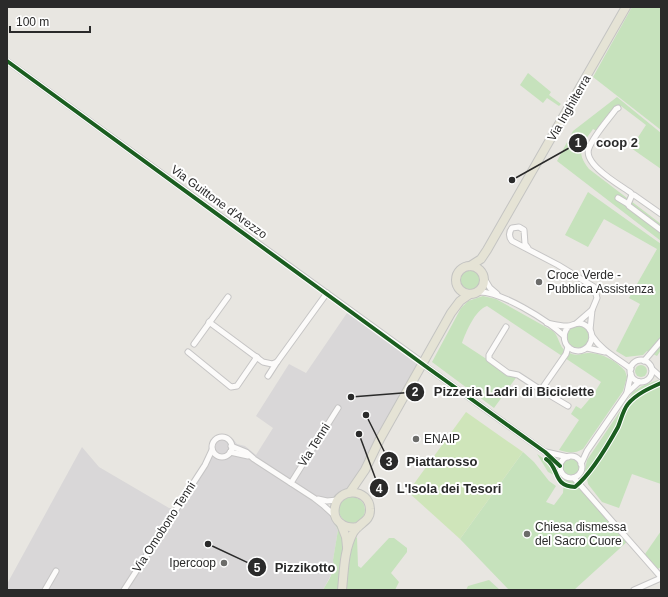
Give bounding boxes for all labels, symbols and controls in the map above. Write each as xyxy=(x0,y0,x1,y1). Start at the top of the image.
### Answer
scale bar xyxy=(10,8,90,34)
text: 100 m xyxy=(16,15,49,29)
street label: Via Inghilterra xyxy=(544,72,594,143)
callout: coop 2 xyxy=(568,130,646,155)
text: coop 2 xyxy=(596,135,638,150)
text: 1 xyxy=(575,136,582,150)
street label: Via Guittone d'Arezzo xyxy=(168,162,270,242)
place label: Croce Verde - Pubblica Assistenza xyxy=(547,268,654,296)
marker: Croce Verde - Pubblica Assistenza xyxy=(534,277,544,287)
callout: Pizzeria Ladri di Biciclette xyxy=(405,379,602,404)
text: Pizzeria Ladri di Biciclette xyxy=(434,384,594,399)
text: 2 xyxy=(412,385,419,399)
street label: Via Tenni xyxy=(295,421,333,469)
place label: ENAIP xyxy=(424,432,460,446)
marker: ENAIP xyxy=(411,434,421,444)
callout: Piattarosso xyxy=(379,449,486,474)
text: Piattarosso xyxy=(407,454,477,469)
text: 3 xyxy=(386,455,393,469)
callout: L'Isola dei Tesori xyxy=(369,476,510,501)
street label: Via Omobono Tenni xyxy=(130,479,198,575)
text: L'Isola dei Tesori xyxy=(397,481,501,496)
text: 4 xyxy=(376,482,383,496)
place label: Chiesa dismessa del Sacro Cuore xyxy=(535,520,627,548)
marker: Chiesa dismessa del Sacro Cuore xyxy=(522,529,532,539)
callout: Pizzikotto xyxy=(247,555,343,580)
place label: Ipercoop xyxy=(169,556,216,570)
marker: Ipercoop xyxy=(219,558,229,568)
text: Pizzikotto xyxy=(275,560,335,575)
text: 5 xyxy=(254,561,261,575)

